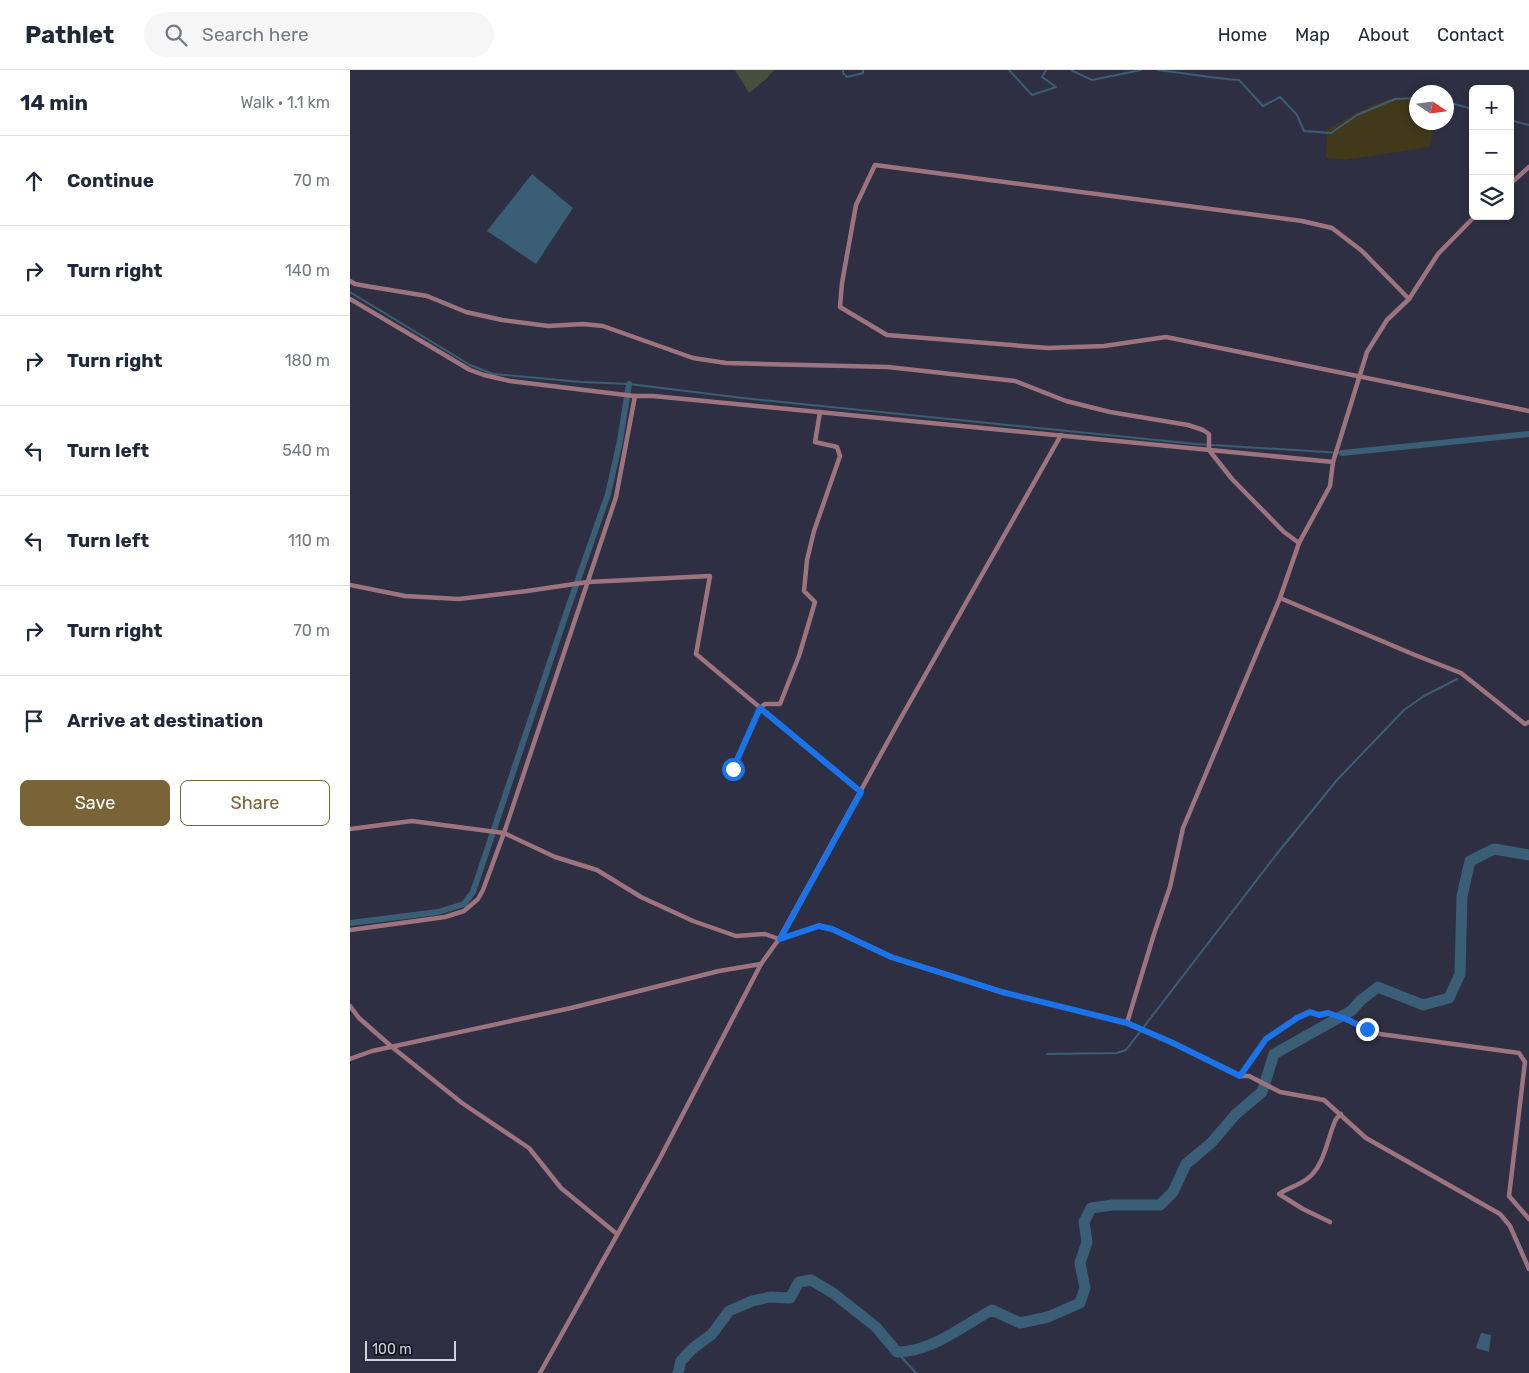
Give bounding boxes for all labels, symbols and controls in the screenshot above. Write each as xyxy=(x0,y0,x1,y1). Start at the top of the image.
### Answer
search box xyxy=(144,12,494,57)
text: Pathlet xyxy=(25,21,114,49)
icon: search xyxy=(162,21,190,49)
text: Search here xyxy=(202,23,309,46)
text: Home xyxy=(1218,24,1267,46)
text: Map xyxy=(1295,24,1330,46)
text: About xyxy=(1358,24,1409,46)
text: Contact xyxy=(1437,24,1504,46)
north arrow xyxy=(1409,85,1454,130)
map controls xyxy=(1469,85,1514,220)
button: + xyxy=(1469,85,1514,130)
text: 14 min xyxy=(20,90,88,115)
text: Walk · 1.1 km xyxy=(241,93,330,112)
button: − xyxy=(1469,130,1514,175)
icon: ahead xyxy=(20,167,48,195)
text: Continue xyxy=(67,169,154,192)
text: 70 m xyxy=(293,171,330,190)
button: layers xyxy=(1469,175,1514,220)
icon: right xyxy=(20,257,48,285)
text: Turn right xyxy=(67,259,162,282)
text: 140 m xyxy=(285,261,330,280)
icon: right xyxy=(20,347,48,375)
text: Turn right xyxy=(67,349,162,372)
text: 180 m xyxy=(285,351,330,370)
icon: left xyxy=(20,437,48,465)
text: Turn left xyxy=(67,439,149,462)
text: 540 m xyxy=(282,441,330,460)
icon: left xyxy=(20,527,48,555)
text: Turn left xyxy=(67,529,149,552)
text: 110 m xyxy=(288,531,330,550)
icon: right xyxy=(20,617,48,645)
text: Turn right xyxy=(67,619,162,642)
text: 70 m xyxy=(293,621,330,640)
icon: arrive xyxy=(20,707,48,735)
text: Arrive at destination xyxy=(67,709,263,732)
route start xyxy=(722,758,745,781)
button: Save xyxy=(20,780,170,826)
button: Share xyxy=(180,780,330,826)
route end xyxy=(1356,1018,1379,1041)
scale bar xyxy=(365,1338,456,1361)
text: 100 m xyxy=(372,1341,412,1358)

